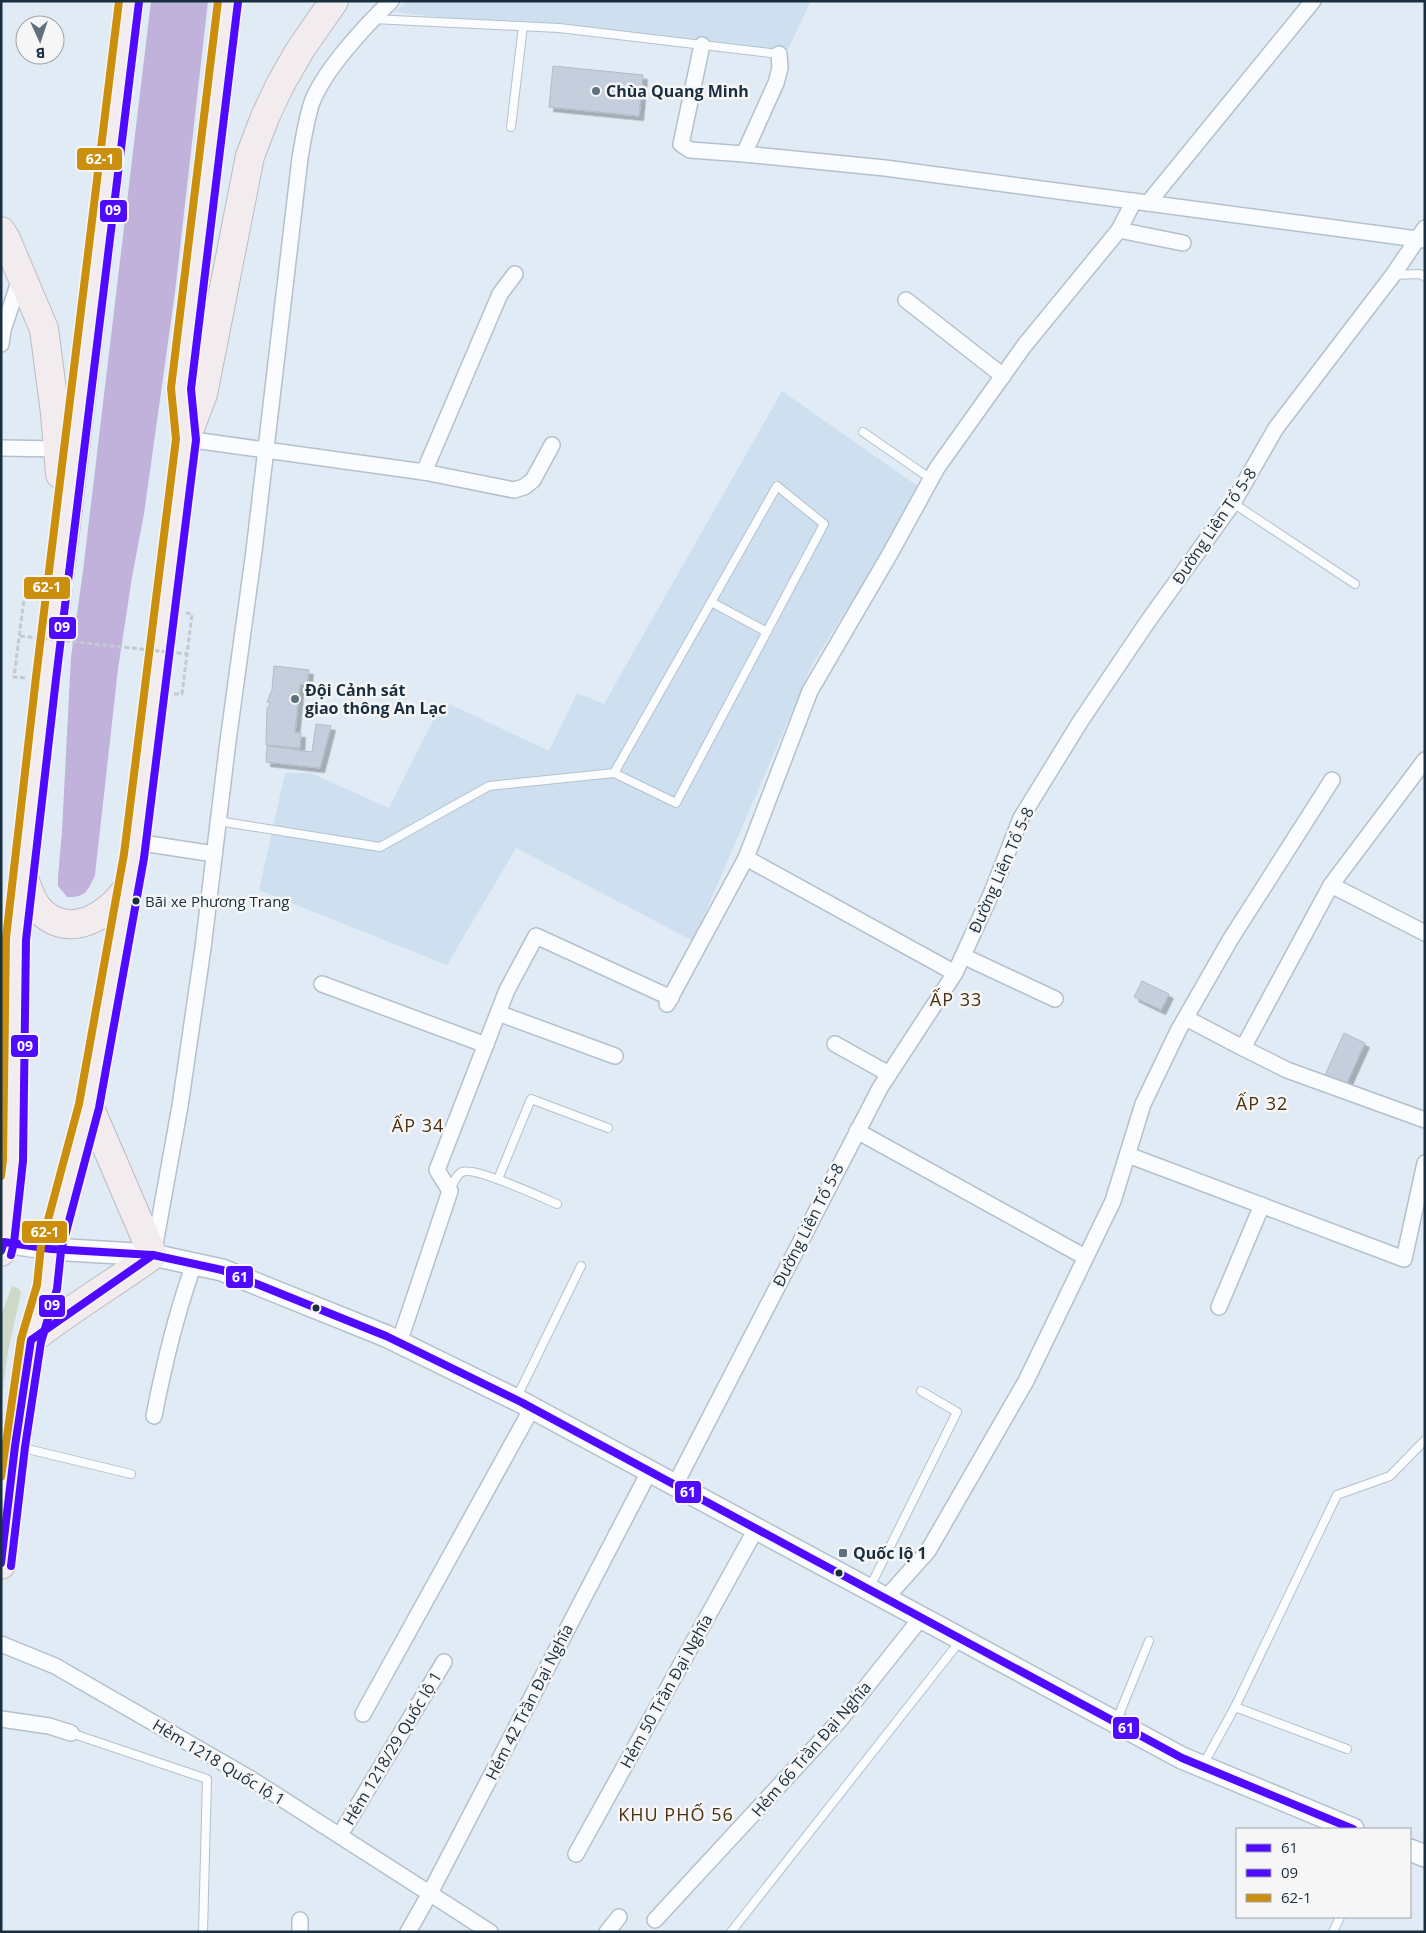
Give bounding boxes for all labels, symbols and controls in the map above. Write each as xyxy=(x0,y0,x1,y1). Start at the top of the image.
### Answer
north arrow xyxy=(15,15,65,65)
text: B xyxy=(36,44,46,63)
place label: Chùa Quang Minh xyxy=(606,80,749,102)
marker: Chùa Quang Minh xyxy=(590,85,602,97)
line badge: 62-1 xyxy=(76,147,123,171)
text: 62-1 xyxy=(86,149,114,168)
line badge: 09 xyxy=(99,199,128,223)
text: 09 xyxy=(105,200,121,219)
street label: Đường Liên Tổ 5-8 xyxy=(1167,463,1261,589)
line badge: 62-1 xyxy=(23,576,71,600)
text: 62-1 xyxy=(33,577,61,596)
line badge: 09 xyxy=(48,616,77,640)
text: 09 xyxy=(54,617,70,636)
place label: Đội Cảnh sát giao thông An Lạc xyxy=(305,679,446,719)
marker: Đội Cảnh sát giao thông An Lạc xyxy=(289,693,301,705)
street label: Đường Liên Tổ 5-8 xyxy=(963,803,1039,937)
place label: Bãi xe Phương Trang xyxy=(145,891,290,911)
marker: Bãi xe Phương Trang xyxy=(131,896,141,906)
district label: ẤP 33 xyxy=(930,987,982,1011)
line badge: 09 xyxy=(10,1034,39,1058)
text: 09 xyxy=(17,1036,33,1055)
district label: ẤP 32 xyxy=(1236,1091,1288,1115)
district label: ẤP 34 xyxy=(392,1113,444,1137)
street label: Đường Liên Tổ 5-8 xyxy=(767,1159,849,1291)
line badge: 62-1 xyxy=(21,1220,68,1244)
text: 62-1 xyxy=(31,1222,59,1241)
line badge: 61 xyxy=(225,1265,254,1289)
text: 61 xyxy=(232,1267,248,1286)
line badge: 09 xyxy=(38,1294,66,1318)
text: 09 xyxy=(44,1295,60,1314)
unlabelled marker xyxy=(311,1303,321,1313)
line badge: 61 xyxy=(674,1480,702,1504)
text: 61 xyxy=(680,1482,696,1501)
place label: Quốc lộ 1 xyxy=(853,1542,927,1564)
marker: Quốc lộ 1 xyxy=(837,1547,849,1559)
unlabelled marker xyxy=(834,1568,844,1578)
street label: Hẻm 50 Trần Đại Nghĩa xyxy=(615,1610,717,1772)
street label: Hẻm 42 Trần Đại Nghĩa xyxy=(480,1620,578,1784)
street label: Hẻm 1218/29 Quốc lộ 1 xyxy=(337,1667,447,1829)
street label: Hẻm 66 Trần Đại Nghĩa xyxy=(746,1677,876,1821)
street label: Hẻm 1218 Quốc lộ 1 xyxy=(149,1714,289,1810)
line badge: 61 xyxy=(1112,1716,1140,1740)
text: 61 xyxy=(1118,1718,1134,1737)
district label: KHU PHỐ 56 xyxy=(618,1802,734,1826)
legend xyxy=(1236,1828,1411,1918)
text: 61 xyxy=(1281,1837,1298,1857)
text: 09 xyxy=(1281,1862,1298,1882)
text: 62-1 xyxy=(1281,1887,1312,1907)

